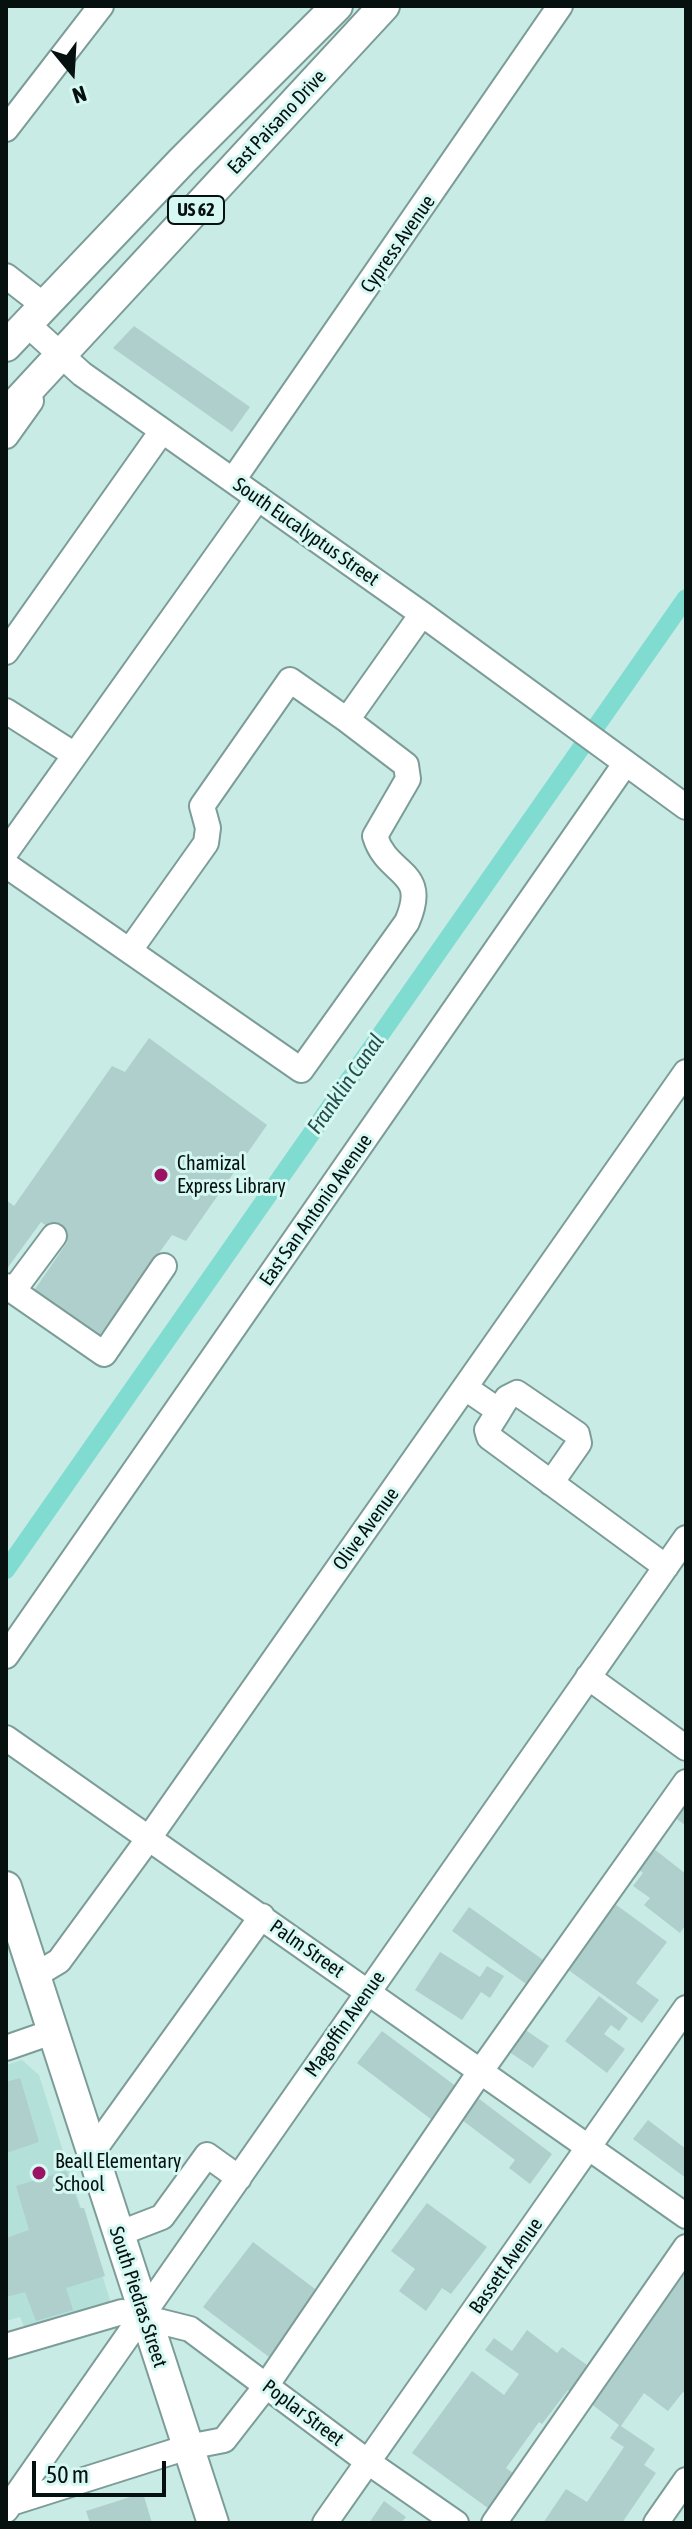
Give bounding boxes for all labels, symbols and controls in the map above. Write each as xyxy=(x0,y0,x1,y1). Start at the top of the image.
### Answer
north arrow xyxy=(32,32,112,112)
street label: East Paisano Drive xyxy=(223,65,331,179)
text: N xyxy=(69,80,90,109)
street label: Cypress Avenue xyxy=(355,190,441,298)
road number: US 62 xyxy=(168,196,224,224)
street label: South Eucalyptus Street xyxy=(228,473,384,591)
water label: Franklin Canal xyxy=(302,1029,390,1139)
street label: East San Antonio Avenue xyxy=(255,1129,377,1291)
place label: Chamizal Express Library xyxy=(177,1152,286,1199)
marker: Chamizal Express Library xyxy=(152,1166,170,1184)
street label: Olive Avenue xyxy=(328,1483,404,1575)
street label: Palm Street xyxy=(265,1915,349,1983)
street label: Magoffin Avenue xyxy=(300,1967,390,2081)
place label: Beall Elementary School xyxy=(55,2150,181,2197)
marker: Beall Elementary School xyxy=(30,2164,48,2182)
street label: Bassett Avenue xyxy=(464,2213,548,2319)
street label: South Piedras Street xyxy=(104,2224,172,2370)
street label: Poplar Street xyxy=(258,2375,348,2451)
scale bar xyxy=(36,2445,170,2495)
text: 50 m xyxy=(46,2461,89,2488)

